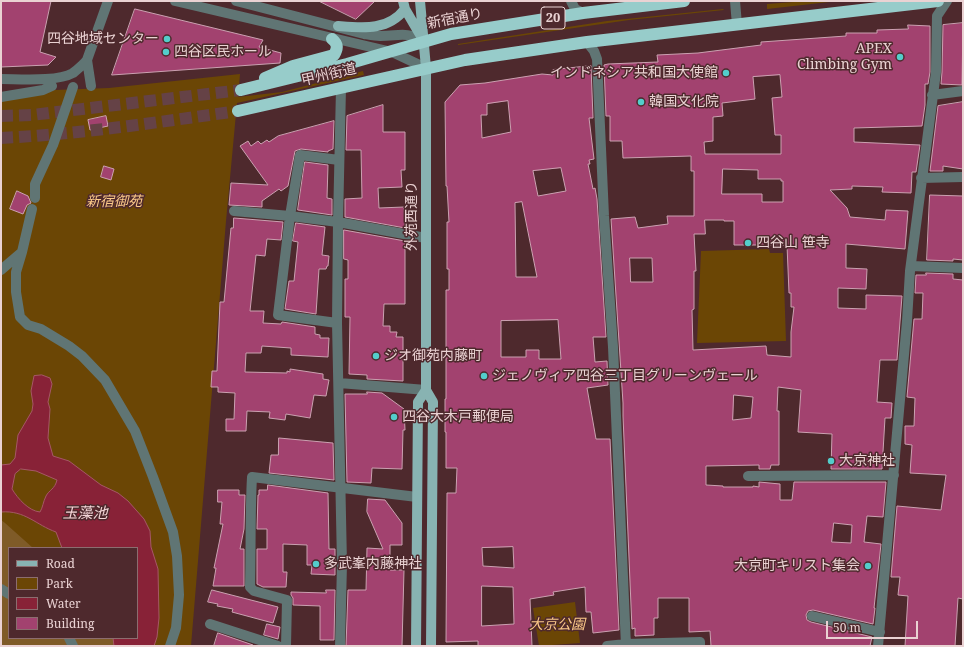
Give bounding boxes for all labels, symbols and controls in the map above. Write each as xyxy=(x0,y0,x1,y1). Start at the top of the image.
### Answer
street label: 新宿通り xyxy=(426,5,484,33)
road number: 20 xyxy=(541,7,565,29)
place label: 四谷地域センター xyxy=(47,31,159,47)
marker: 四谷地域センター xyxy=(162,34,172,44)
place label: APEX Climbing Gym xyxy=(797,41,892,74)
place label: 四谷区民ホール xyxy=(174,44,272,60)
marker: 四谷区民ホール xyxy=(161,47,171,57)
marker: APEX Climbing Gym xyxy=(895,52,905,62)
street label: 甲州街道 xyxy=(300,61,358,89)
place label: インドネシア共和国大使館 xyxy=(550,65,718,81)
marker: インドネシア共和国大使館 xyxy=(721,68,731,78)
place label: 韓国文化院 xyxy=(649,94,719,110)
marker: 韓国文化院 xyxy=(636,97,646,107)
street label: 外苑西通り xyxy=(404,181,420,251)
park label: 新宿御苑 xyxy=(86,194,142,210)
place label: 四谷山 笹寺 xyxy=(756,235,830,251)
marker: 四谷山 笹寺 xyxy=(743,238,753,248)
place label: ジオ御苑内藤町 xyxy=(384,348,482,364)
marker: ジオ御苑内藤町 xyxy=(371,351,381,361)
place label: ジェノヴィア四谷三丁目グリーンヴェール xyxy=(492,368,758,384)
marker: ジェノヴィア四谷三丁目グリーンヴェール xyxy=(479,371,489,381)
place label: 四谷大木戸郵便局 xyxy=(402,409,514,425)
marker: 四谷大木戸郵便局 xyxy=(389,412,399,422)
place label: 大京神社 xyxy=(839,453,895,469)
marker: 大京神社 xyxy=(826,456,836,466)
water label: 玉藻池 xyxy=(63,505,107,523)
legend xyxy=(8,547,138,639)
text: Road xyxy=(46,555,75,572)
place label: 多武峯内藤神社 xyxy=(324,556,422,572)
place label: 大京町キリスト集会 xyxy=(734,558,860,574)
marker: 多武峯内藤神社 xyxy=(311,559,321,569)
marker: 大京町キリスト集会 xyxy=(863,561,873,571)
text: Park xyxy=(46,575,73,592)
text: Water xyxy=(46,595,81,612)
scale bar xyxy=(828,613,920,639)
text: Building xyxy=(46,615,94,632)
park label: 大京公園 xyxy=(529,617,585,633)
text: 50 m xyxy=(833,619,861,636)

